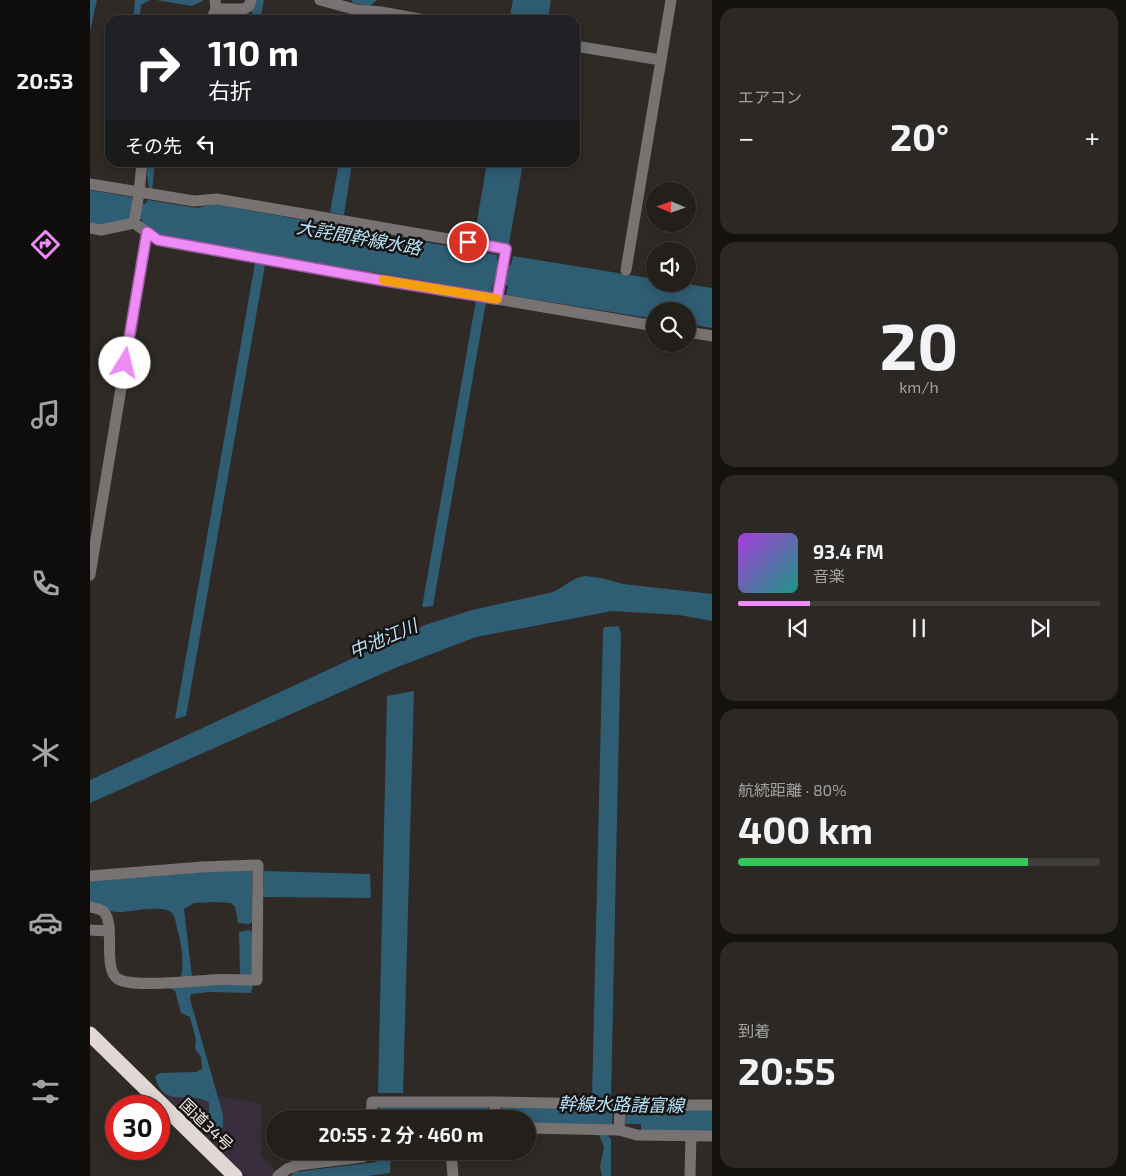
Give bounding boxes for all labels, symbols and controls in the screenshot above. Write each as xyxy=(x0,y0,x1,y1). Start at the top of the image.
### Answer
text: 110 m xyxy=(208,31,299,73)
icon: right xyxy=(125,35,190,100)
text: 20:53 xyxy=(17,67,73,93)
text: 右折 xyxy=(208,77,252,103)
text: エアコン xyxy=(738,87,802,106)
text: 20° xyxy=(890,113,949,159)
text: − xyxy=(738,120,754,154)
text: + xyxy=(1085,120,1100,154)
icon: left xyxy=(192,130,220,158)
text: その先 xyxy=(125,134,182,157)
north arrow xyxy=(646,182,696,232)
map controls xyxy=(646,182,696,352)
water label: 大詫間幹線水路 xyxy=(295,215,425,259)
pin xyxy=(447,221,489,263)
icon: directions xyxy=(28,227,63,262)
icon: arrive xyxy=(454,228,482,256)
button: sound xyxy=(646,242,696,292)
button: search xyxy=(646,302,696,352)
text: 20 xyxy=(880,305,958,383)
position arrow xyxy=(98,336,150,388)
text: km/h xyxy=(899,377,939,396)
icon: music xyxy=(28,397,63,432)
text: 93.4 FM xyxy=(813,540,884,563)
icon: phone xyxy=(28,566,63,601)
text: 音楽 xyxy=(813,566,845,585)
water label: 中池江川 xyxy=(346,613,422,662)
icon: previous xyxy=(784,614,812,642)
icon: pause xyxy=(905,614,933,642)
icon: next xyxy=(1026,614,1054,642)
icon: climate xyxy=(28,735,63,770)
text: 航続距離 · 80% xyxy=(738,780,847,799)
text: 400 km xyxy=(738,806,873,852)
icon: car xyxy=(28,905,63,940)
text: 到着 xyxy=(738,1021,770,1040)
text: 20:55 xyxy=(738,1047,836,1093)
icon: filters xyxy=(28,1074,63,1109)
water label: 幹線水路諸富線 xyxy=(558,1092,686,1116)
street label: 国道34号 xyxy=(176,1094,238,1154)
speed limit sign: 30 xyxy=(105,1095,170,1160)
text: 20:55 · 2 分 · 460 m xyxy=(318,1123,484,1146)

